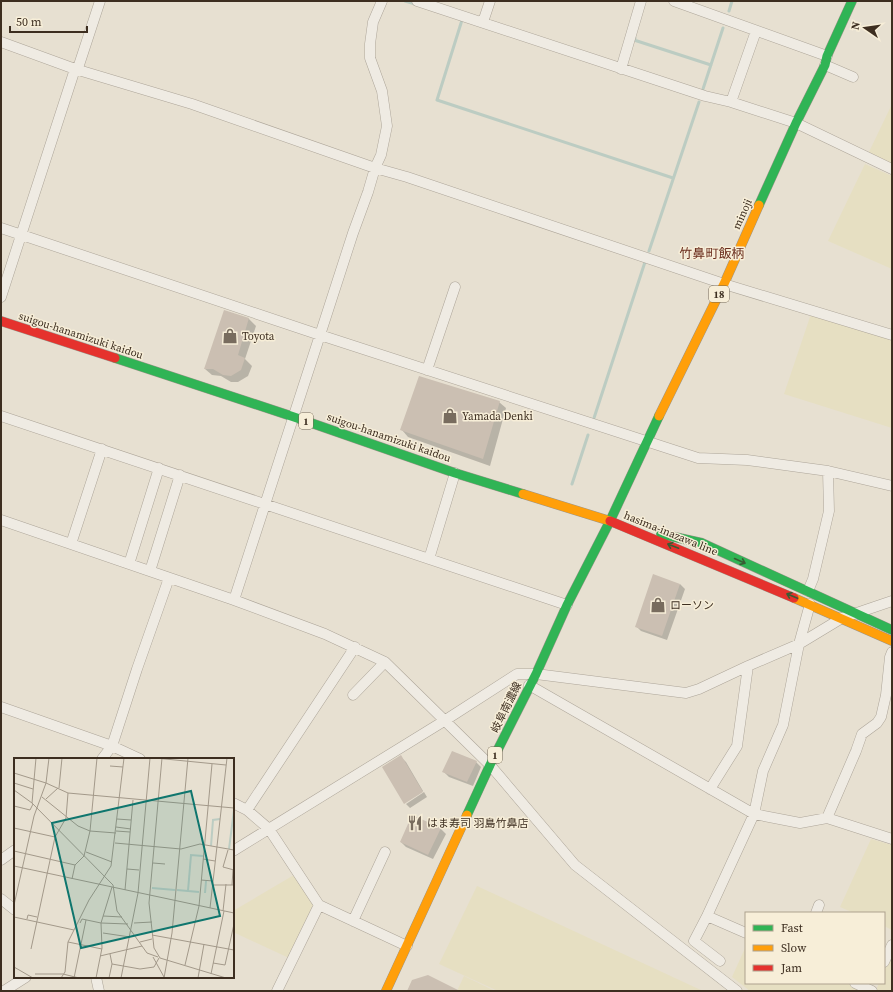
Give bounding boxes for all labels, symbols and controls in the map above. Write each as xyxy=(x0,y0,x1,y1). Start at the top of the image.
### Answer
scale bar xyxy=(10,8,87,34)
north arrow xyxy=(845,8,885,48)
text: 50 m xyxy=(16,14,42,30)
text: N xyxy=(848,20,864,31)
street label: minoji xyxy=(729,196,756,232)
district label: 竹鼻町飯柄 xyxy=(679,245,745,262)
road number: 18 xyxy=(709,286,729,302)
street label: suigou-hanamizuki kaidou xyxy=(17,308,146,363)
shop icon: Toyota xyxy=(221,327,239,345)
place label: Toyota xyxy=(242,329,275,344)
shop icon: Yamada Denki xyxy=(441,407,459,425)
street label: suigou-hanamizuki kaidou xyxy=(325,409,453,466)
place label: Yamada Denki xyxy=(462,409,533,424)
road number: 1 xyxy=(299,413,313,429)
street label: hasima-inazawa line xyxy=(622,508,720,559)
one-way arrow xyxy=(667,542,679,549)
one-way arrow xyxy=(734,558,746,565)
one-way arrow xyxy=(787,592,799,599)
shop icon: ローソン xyxy=(649,596,667,614)
place label: ローソン xyxy=(670,598,714,613)
street label: 岐阜南濃線 xyxy=(488,679,525,735)
road number: 1 xyxy=(488,747,502,763)
inset map xyxy=(14,758,234,978)
restaurant icon: はま寿司 羽島竹鼻店 xyxy=(406,814,424,832)
place label: はま寿司 羽島竹鼻店 xyxy=(427,816,529,831)
legend xyxy=(745,912,885,984)
text: Fast xyxy=(781,920,803,936)
text: Slow xyxy=(781,940,807,956)
text: Jam xyxy=(780,960,802,976)

